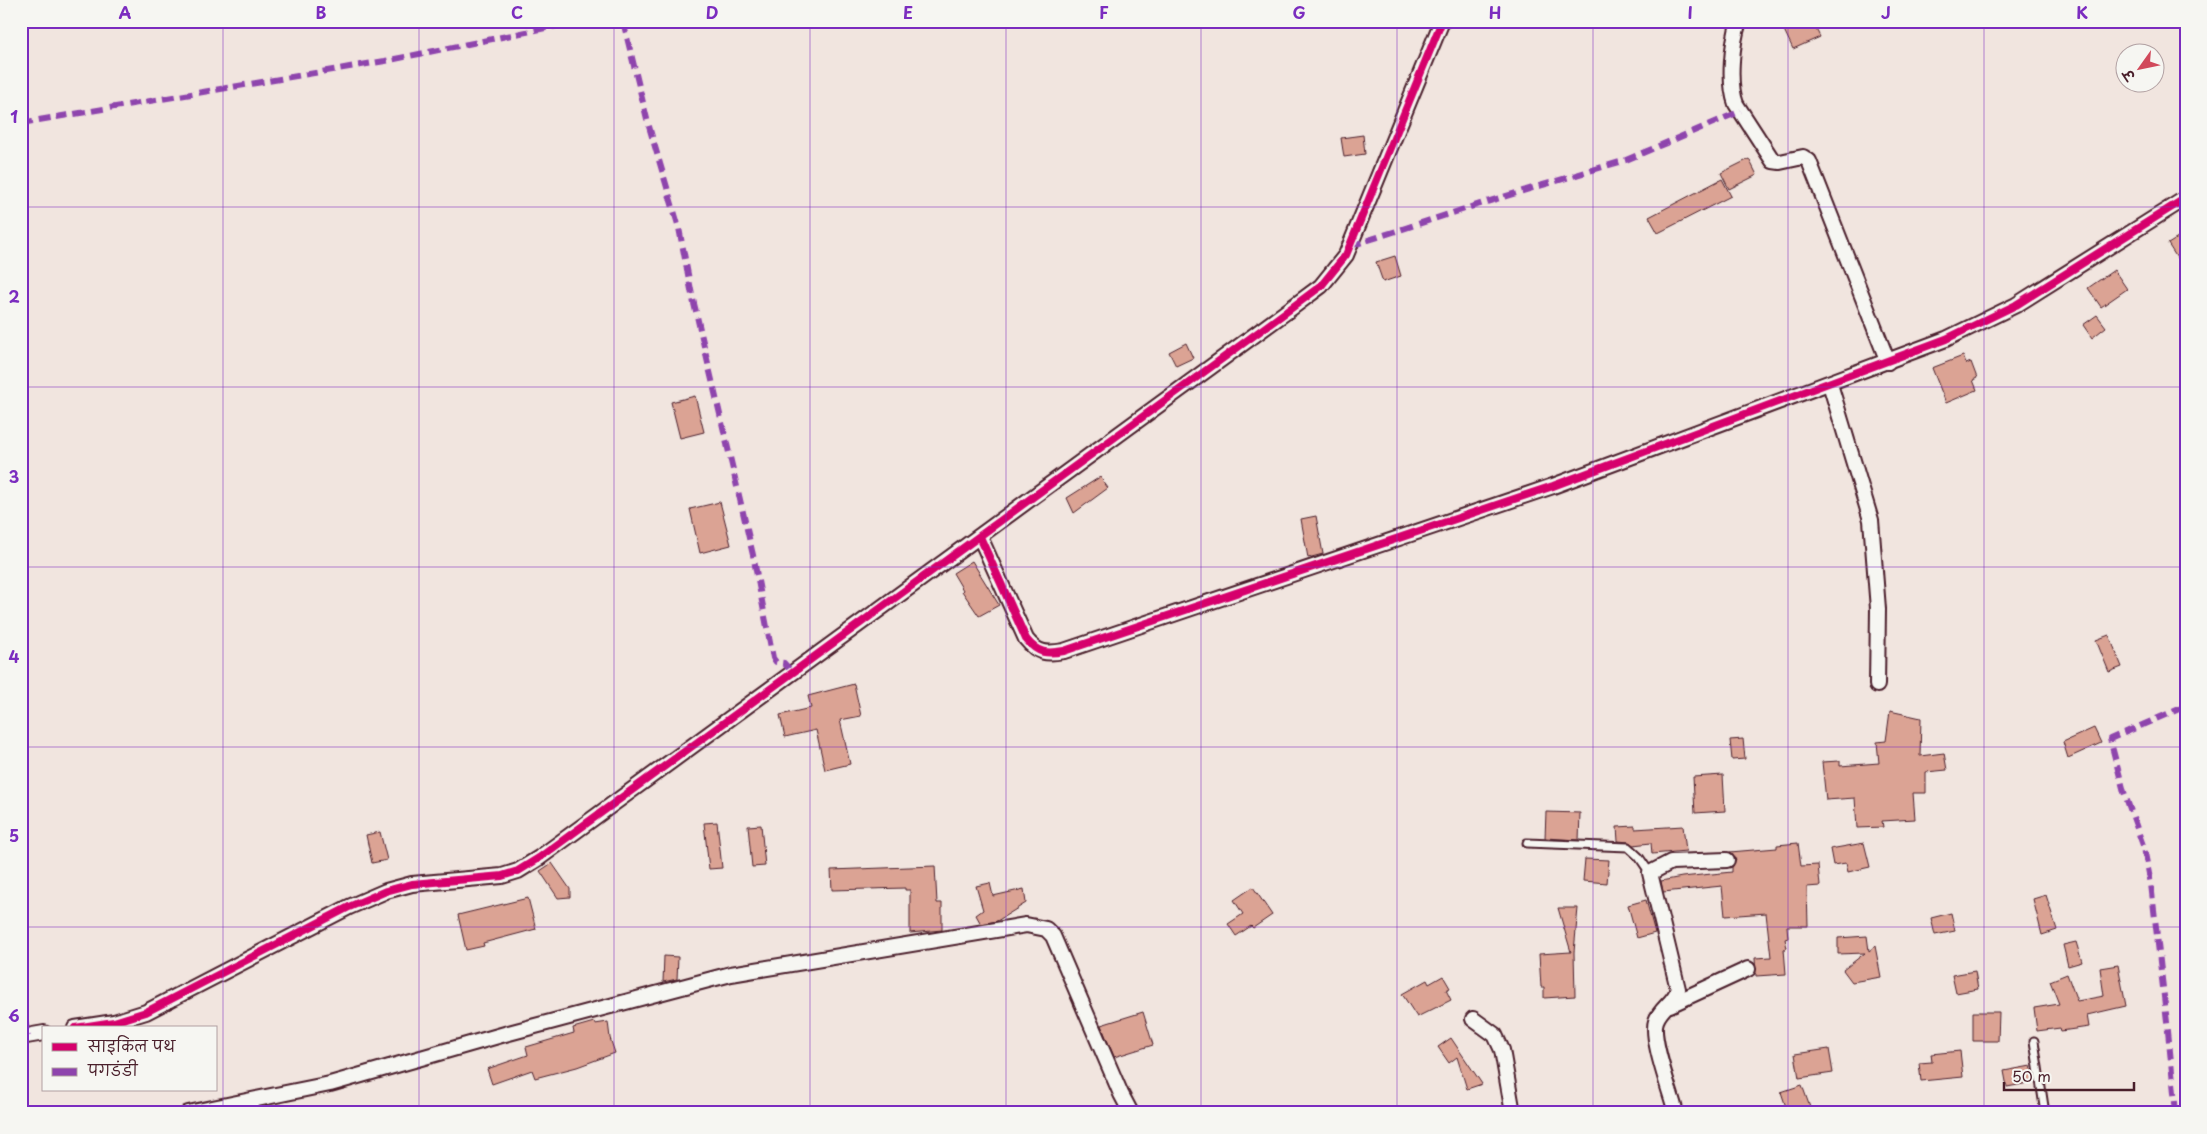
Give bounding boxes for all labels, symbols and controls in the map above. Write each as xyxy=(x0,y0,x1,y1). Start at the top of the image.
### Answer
text: A xyxy=(119,0,132,24)
text: B xyxy=(316,0,327,24)
text: C xyxy=(511,0,523,24)
text: D xyxy=(706,0,718,24)
text: E xyxy=(903,0,913,24)
text: F xyxy=(1099,0,1109,24)
text: G xyxy=(1292,0,1306,24)
text: H xyxy=(1489,0,1501,24)
text: I xyxy=(1687,0,1693,24)
text: J xyxy=(1881,0,1891,24)
text: K xyxy=(2076,0,2088,24)
north arrow xyxy=(2114,42,2164,92)
text: उ xyxy=(2116,64,2141,87)
text: 1 xyxy=(10,104,18,128)
text: 2 xyxy=(8,284,20,308)
text: 3 xyxy=(9,464,19,488)
text: 4 xyxy=(9,644,20,668)
text: 5 xyxy=(9,823,19,847)
text: 6 xyxy=(8,1003,20,1027)
legend xyxy=(42,1026,218,1092)
text: साइकिल पथ xyxy=(87,1034,176,1057)
text: पगडंडी xyxy=(87,1058,138,1081)
scale bar xyxy=(2004,1059,2134,1091)
text: 50 m xyxy=(2012,1064,2051,1087)

